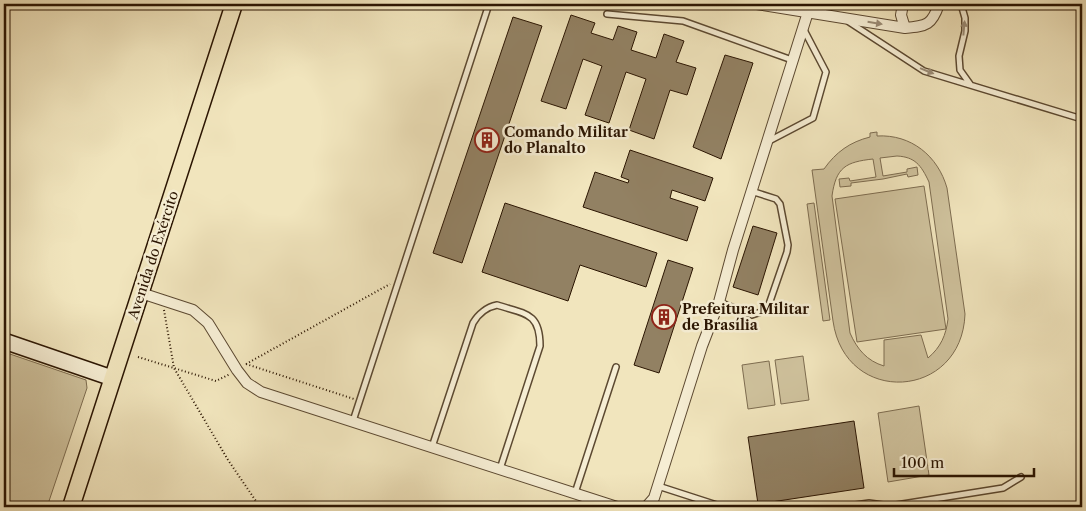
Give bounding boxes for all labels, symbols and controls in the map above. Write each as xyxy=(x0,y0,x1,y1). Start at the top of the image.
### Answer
one-way arrow xyxy=(867,19,883,27)
one-way arrow xyxy=(960,20,968,36)
one-way arrow xyxy=(920,67,935,75)
place label: Comando Militar do Planalto xyxy=(504,123,628,157)
building icon: Comando Militar do Planalto xyxy=(474,127,500,153)
street label: Avenida do Exército xyxy=(123,188,182,322)
place label: Prefeitura Militar de Brasília xyxy=(682,300,809,334)
building icon: Prefeitura Militar de Brasília xyxy=(651,304,677,330)
scale bar xyxy=(894,446,1034,478)
text: 100 m xyxy=(901,453,944,472)

